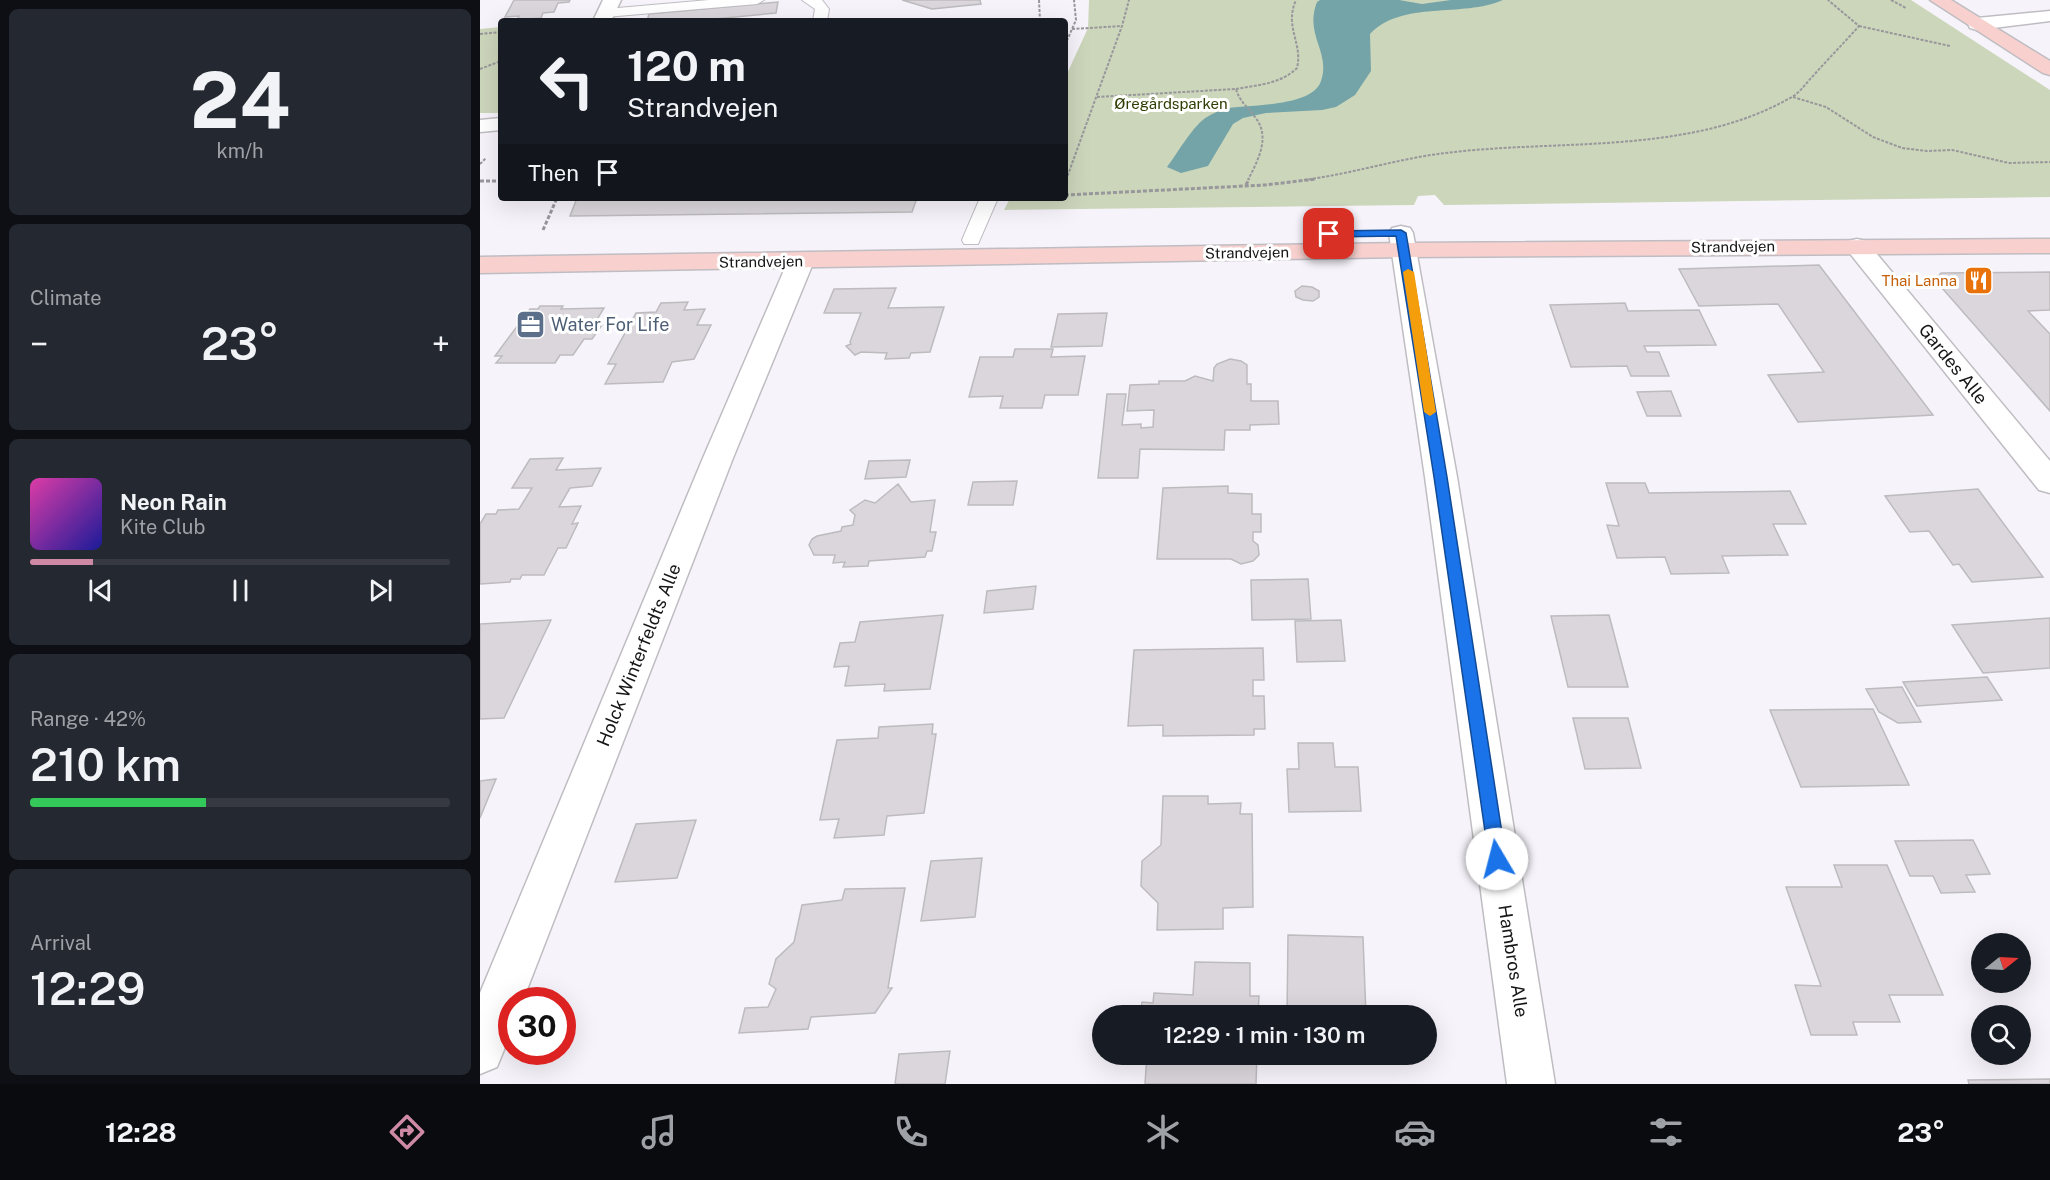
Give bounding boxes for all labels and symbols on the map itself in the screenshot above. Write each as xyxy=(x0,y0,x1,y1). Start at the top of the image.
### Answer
park label: Øregårdsparken xyxy=(1114,95,1228,112)
pin xyxy=(1303,208,1354,259)
street label: Strandvejen xyxy=(1691,237,1775,256)
street label: Strandvejen xyxy=(1205,243,1289,262)
street label: Strandvejen xyxy=(719,252,803,271)
restaurant icon: Thai Lanna xyxy=(1962,265,1994,297)
place label: Thai Lanna xyxy=(1882,272,1957,289)
office icon: Water For Life xyxy=(514,309,546,341)
place label: Water For Life xyxy=(551,314,669,335)
street label: Gardes Alle xyxy=(1915,319,1992,408)
street label: Holck Winterfeldts Alle xyxy=(592,560,685,749)
position arrow xyxy=(1465,827,1529,891)
street label: Hambros Alle xyxy=(1494,903,1533,1019)
north arrow xyxy=(1971,933,2031,993)
speed limit sign: 30 xyxy=(498,987,576,1065)

